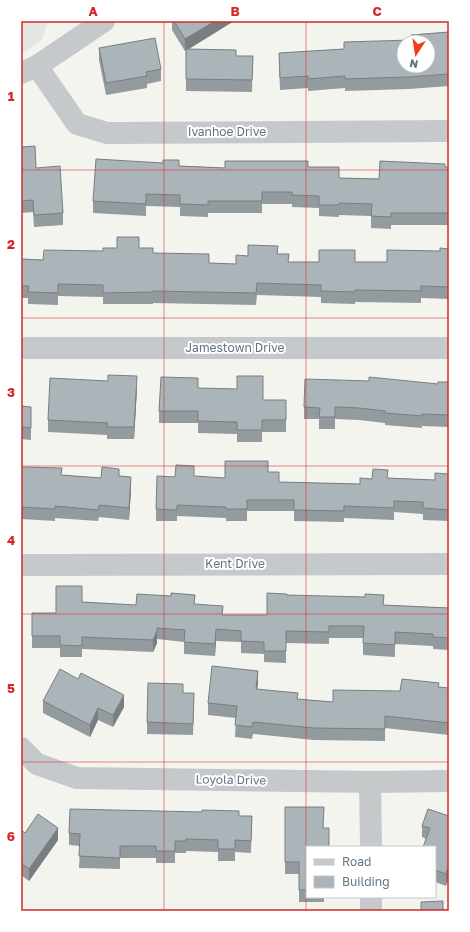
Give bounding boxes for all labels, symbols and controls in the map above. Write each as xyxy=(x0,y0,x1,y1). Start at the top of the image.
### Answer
text: A xyxy=(88,3,98,19)
text: B xyxy=(230,3,240,19)
text: C xyxy=(372,3,382,19)
north arrow xyxy=(396,34,436,74)
text: N xyxy=(408,57,419,71)
text: 1 xyxy=(8,88,15,104)
street label: Ivanhoe Drive xyxy=(188,124,266,139)
text: 2 xyxy=(7,236,15,252)
street label: Jamestown Drive xyxy=(185,340,285,355)
text: 3 xyxy=(7,384,15,400)
text: 4 xyxy=(7,532,15,548)
street label: Kent Drive xyxy=(205,556,265,571)
text: 5 xyxy=(7,680,15,696)
street label: Loyola Drive xyxy=(196,771,267,788)
text: 6 xyxy=(7,828,15,844)
legend xyxy=(306,846,436,898)
text: Road xyxy=(342,854,371,869)
text: Building xyxy=(342,874,390,889)

